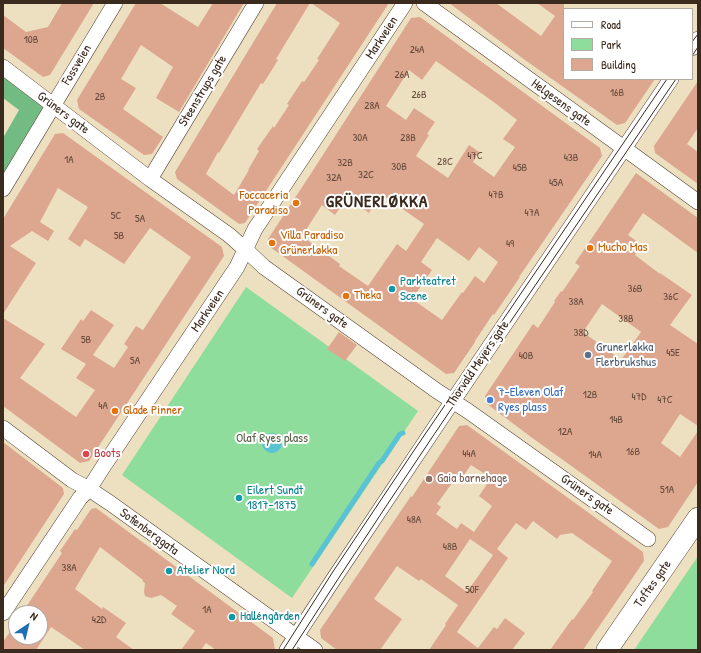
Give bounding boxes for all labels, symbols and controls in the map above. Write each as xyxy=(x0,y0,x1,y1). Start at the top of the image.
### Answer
legend xyxy=(563,8,693,80)
street label: Markveien xyxy=(363,14,401,62)
text: Road xyxy=(601,16,621,33)
house number: 10B xyxy=(24,33,38,47)
text: Park xyxy=(601,36,621,53)
street label: Fossveien xyxy=(59,42,95,88)
house number: 24A xyxy=(410,43,424,57)
street label: Steenstrups gate xyxy=(176,53,230,129)
text: Building xyxy=(601,56,636,73)
house number: 26A xyxy=(395,68,409,82)
street label: Helgesens gate xyxy=(528,76,594,130)
house number: 16B xyxy=(610,86,624,100)
street label: Grüners gate xyxy=(34,88,92,138)
house number: 26B xyxy=(411,88,427,102)
house number: 2B xyxy=(95,90,105,104)
house number: 28A xyxy=(364,99,380,113)
house number: 30A xyxy=(352,131,368,145)
house number: 28B xyxy=(400,131,416,145)
house number: 47C xyxy=(467,149,483,163)
house number: 43B xyxy=(564,151,578,165)
house number: 1A xyxy=(64,153,74,167)
house number: 28C xyxy=(437,155,453,169)
house number: 32B xyxy=(337,156,353,170)
house number: 30B xyxy=(391,160,407,174)
house number: 45B xyxy=(513,161,527,175)
house number: 32C xyxy=(358,168,374,182)
house number: 32A xyxy=(326,171,342,185)
house number: 45A xyxy=(549,176,563,190)
place label: Foccaceria Paradiso xyxy=(239,188,288,219)
house number: 47B xyxy=(488,188,504,202)
district label: GRÜNERLØKKA xyxy=(326,192,428,212)
marker: Foccaceria Paradiso xyxy=(291,198,301,208)
house number: 47A xyxy=(525,206,539,220)
house number: 5C xyxy=(111,209,121,223)
house number: 5A xyxy=(135,212,145,226)
place label: Villa Paradiso Grünerløkka xyxy=(280,228,344,259)
house number: 5B xyxy=(114,229,124,243)
house number: 49 xyxy=(506,237,514,251)
marker: Villa Paradiso Grünerløkka xyxy=(267,238,277,248)
place label: Mucho Mas xyxy=(598,240,648,256)
marker: Mucho Mas xyxy=(585,243,595,253)
place label: Parkteatret Scene xyxy=(400,274,456,305)
house number: 36B xyxy=(628,282,642,296)
street label: Grüners gate xyxy=(293,284,351,332)
marker: Parkteatret Scene xyxy=(387,284,397,294)
street label: Markveien xyxy=(188,287,228,335)
place label: Theka xyxy=(354,288,381,304)
house number: 36C xyxy=(663,290,679,304)
marker: Theka xyxy=(341,291,351,301)
house number: 38A xyxy=(568,295,584,309)
house number: 38B xyxy=(618,312,634,326)
street label: Thorvald Meyers gate xyxy=(443,318,513,410)
house number: 38D xyxy=(574,326,588,340)
house number: 5B xyxy=(81,333,91,347)
place label: Grunerløkka Flerbrukshus xyxy=(596,340,656,371)
house number: 45E xyxy=(666,346,680,360)
house number: 40B xyxy=(519,349,533,363)
marker: Grunerløkka Flerbrukshus xyxy=(583,350,593,360)
house number: 5A xyxy=(130,354,140,368)
place label: 7-Eleven Olaf Ryes plass xyxy=(498,385,564,416)
house number: 12B xyxy=(583,388,597,402)
house number: 47D xyxy=(632,390,646,404)
house number: 47C xyxy=(657,393,673,407)
marker: 7-Eleven Olaf Ryes plass xyxy=(485,395,495,405)
house number: 4A xyxy=(98,399,108,413)
place label: Glade Pinner xyxy=(123,403,182,419)
marker: Glade Pinner xyxy=(110,406,120,416)
house number: 14B xyxy=(609,413,623,427)
house number: 12A xyxy=(558,425,572,439)
park label: Olaf Ryes plass xyxy=(236,431,308,447)
house number: 16B xyxy=(626,445,640,459)
place label: Boots xyxy=(94,446,121,462)
house number: 44A xyxy=(462,447,476,461)
house number: 14A xyxy=(588,448,602,462)
marker: Boots xyxy=(81,449,91,459)
place label: Gaia barnehage xyxy=(437,471,507,487)
street label: Grüners gate xyxy=(558,471,616,519)
marker: Gaia barnehage xyxy=(424,474,434,484)
place label: Eilert Sundt 1817-1875 xyxy=(247,483,303,514)
house number: 51A xyxy=(660,483,674,497)
marker: Eilert Sundt 1817-1875 xyxy=(234,493,244,503)
street label: Sofienberggata xyxy=(116,505,182,559)
house number: 48A xyxy=(407,513,421,527)
house number: 48B xyxy=(443,540,457,554)
street label: Toftes gate xyxy=(631,557,675,611)
house number: 38A xyxy=(61,561,77,575)
place label: Atelier Nord xyxy=(177,563,235,579)
marker: Atelier Nord xyxy=(164,566,174,576)
house number: 50F xyxy=(465,583,479,597)
house number: 1A xyxy=(202,603,212,617)
north arrow xyxy=(8,605,48,645)
text: N xyxy=(28,609,41,623)
place label: Halléngården xyxy=(240,609,300,625)
marker: Halléngården xyxy=(227,612,237,622)
house number: 42D xyxy=(92,613,106,627)

